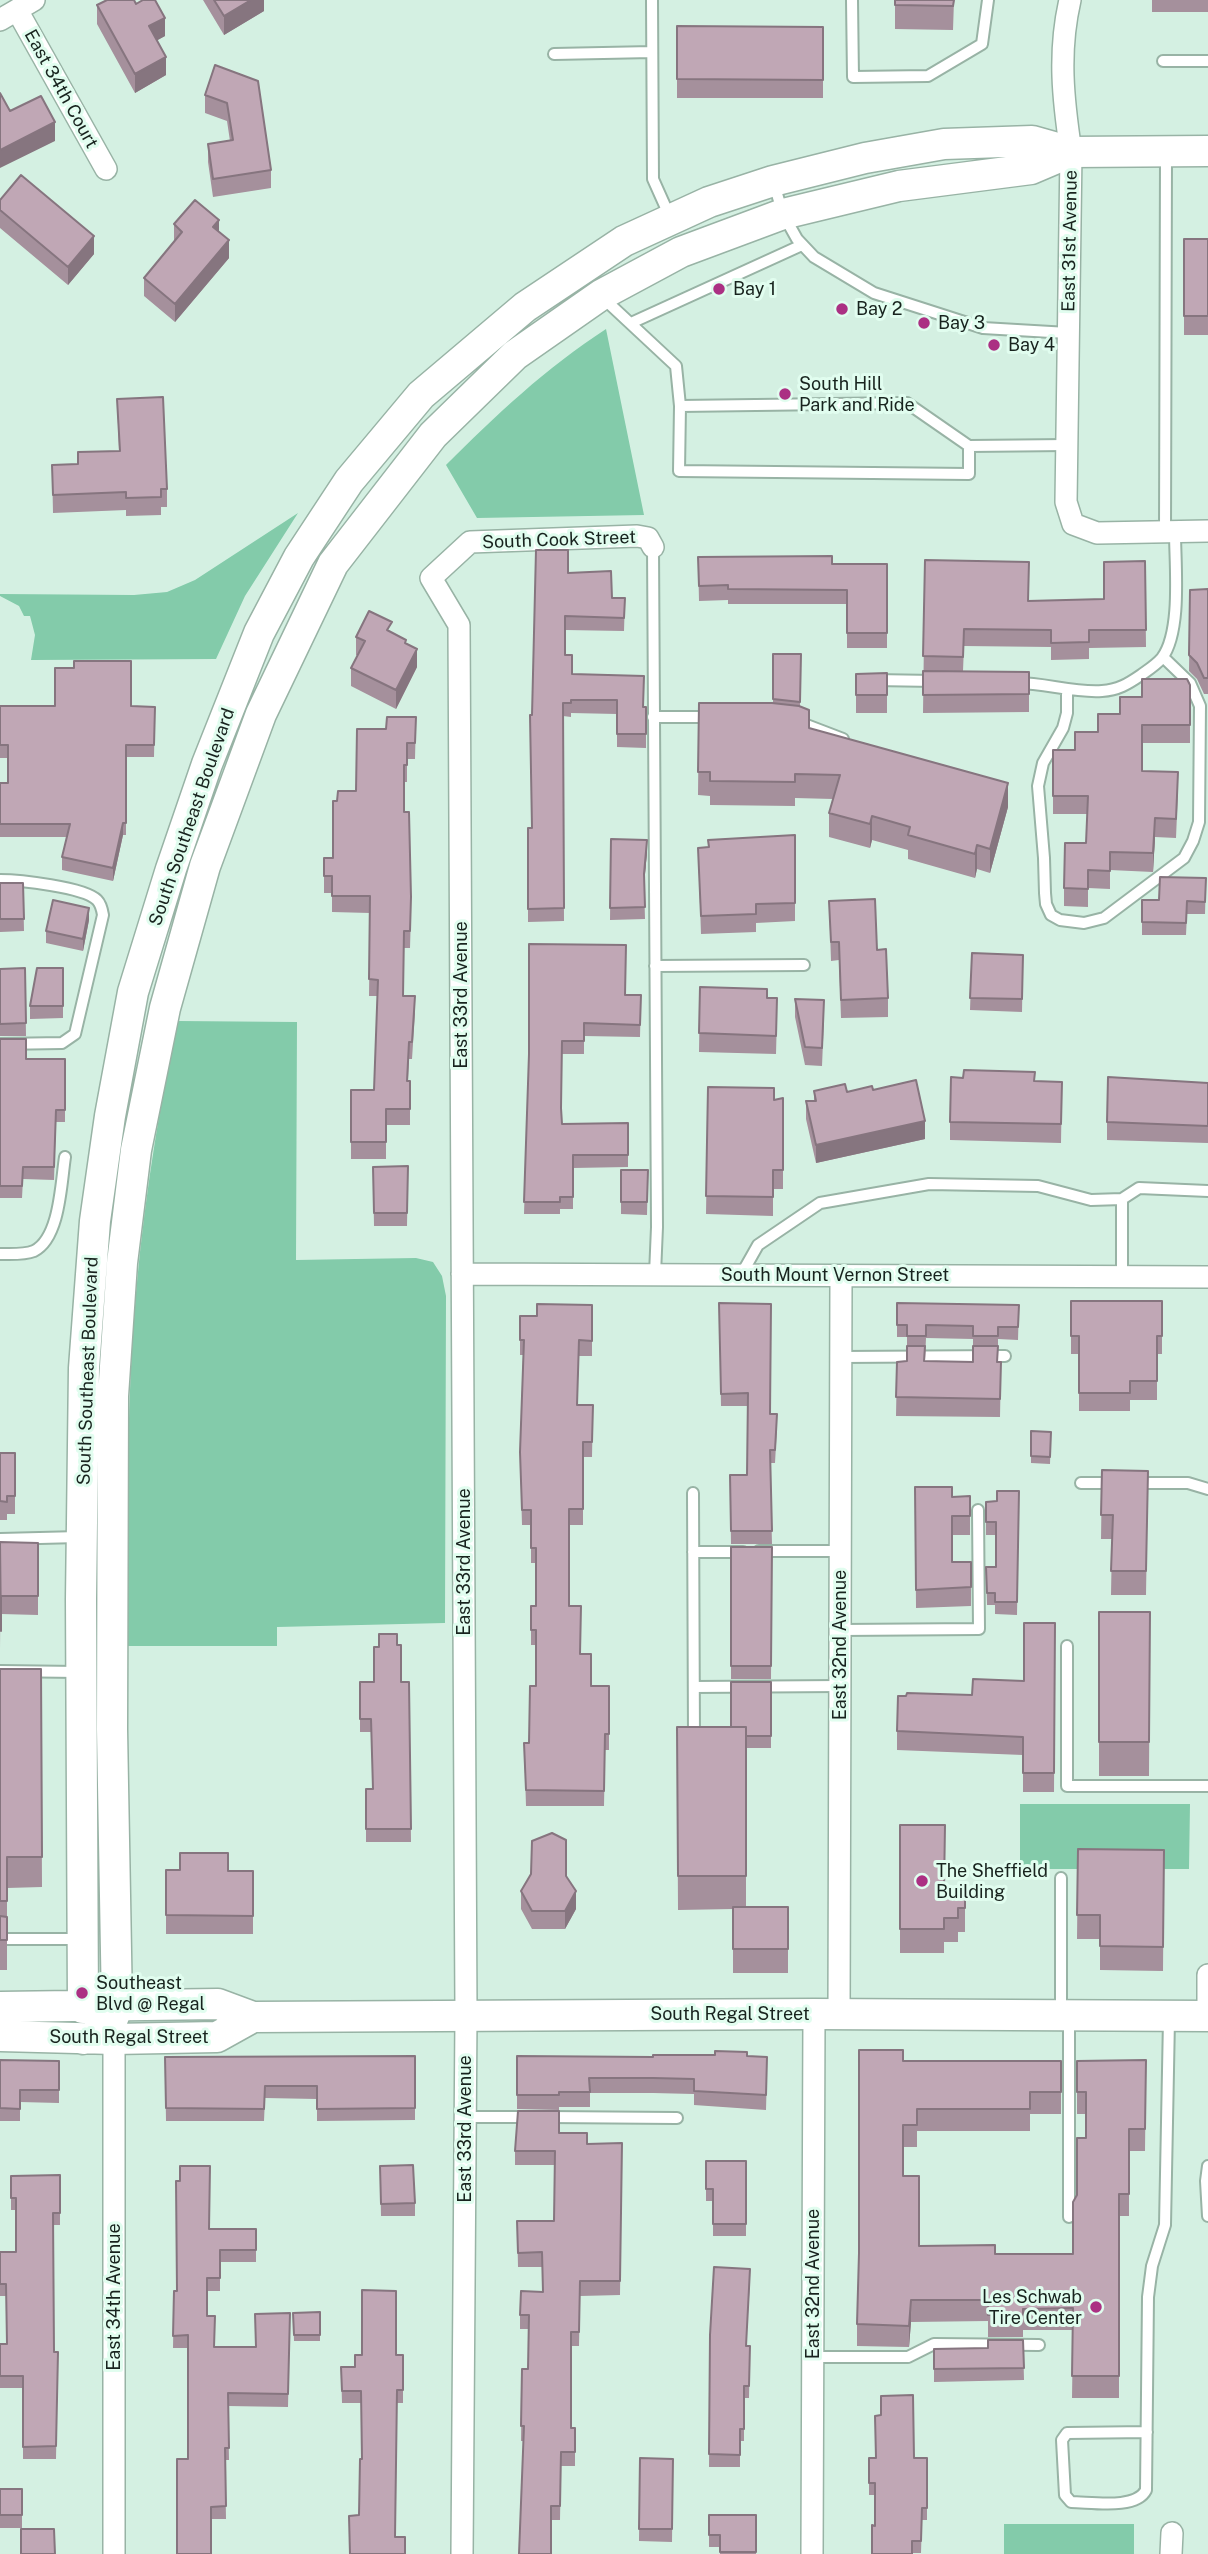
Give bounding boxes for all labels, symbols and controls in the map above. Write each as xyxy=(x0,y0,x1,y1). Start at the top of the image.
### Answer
street label: East 34th Court xyxy=(19,26,103,152)
street label: East 31st Avenue xyxy=(1058,170,1082,312)
place label: Bay 1 xyxy=(733,278,776,300)
marker: Bay 1 xyxy=(711,281,727,297)
place label: Bay 2 xyxy=(856,298,902,320)
marker: Bay 2 xyxy=(834,301,850,317)
place label: Bay 3 xyxy=(938,312,985,334)
marker: Bay 3 xyxy=(916,315,932,331)
place label: Bay 4 xyxy=(1008,334,1055,356)
marker: Bay 4 xyxy=(986,337,1002,353)
place label: South Hill Park and Ride xyxy=(799,373,915,416)
marker: South Hill Park and Ride xyxy=(777,386,793,402)
street label: South Cook Street xyxy=(482,527,636,553)
street label: South Southeast Boulevard xyxy=(145,705,239,929)
street label: East 33rd Avenue xyxy=(450,921,472,1069)
street label: South Southeast Boulevard xyxy=(73,1256,103,1486)
street label: South Mount Vernon Street xyxy=(721,1264,949,1286)
street label: East 33rd Avenue xyxy=(453,1488,475,1636)
street label: East 32nd Avenue xyxy=(829,1570,851,1720)
place label: The Sheffield Building xyxy=(936,1860,1048,1902)
marker: The Sheffield Building xyxy=(914,1873,930,1889)
place label: Southeast Blvd @ Regal xyxy=(96,1972,205,2014)
marker: Southeast Blvd @ Regal xyxy=(74,1985,90,2001)
street label: South Regal Street xyxy=(650,2003,810,2025)
street label: South Regal Street xyxy=(49,2026,209,2048)
street label: East 33rd Avenue xyxy=(454,2055,476,2203)
street label: East 32nd Avenue xyxy=(802,2209,824,2359)
street label: East 34th Avenue xyxy=(103,2223,125,2371)
place label: Les Schwab Tire Center xyxy=(982,2286,1082,2328)
marker: Les Schwab Tire Center xyxy=(1088,2299,1104,2315)

